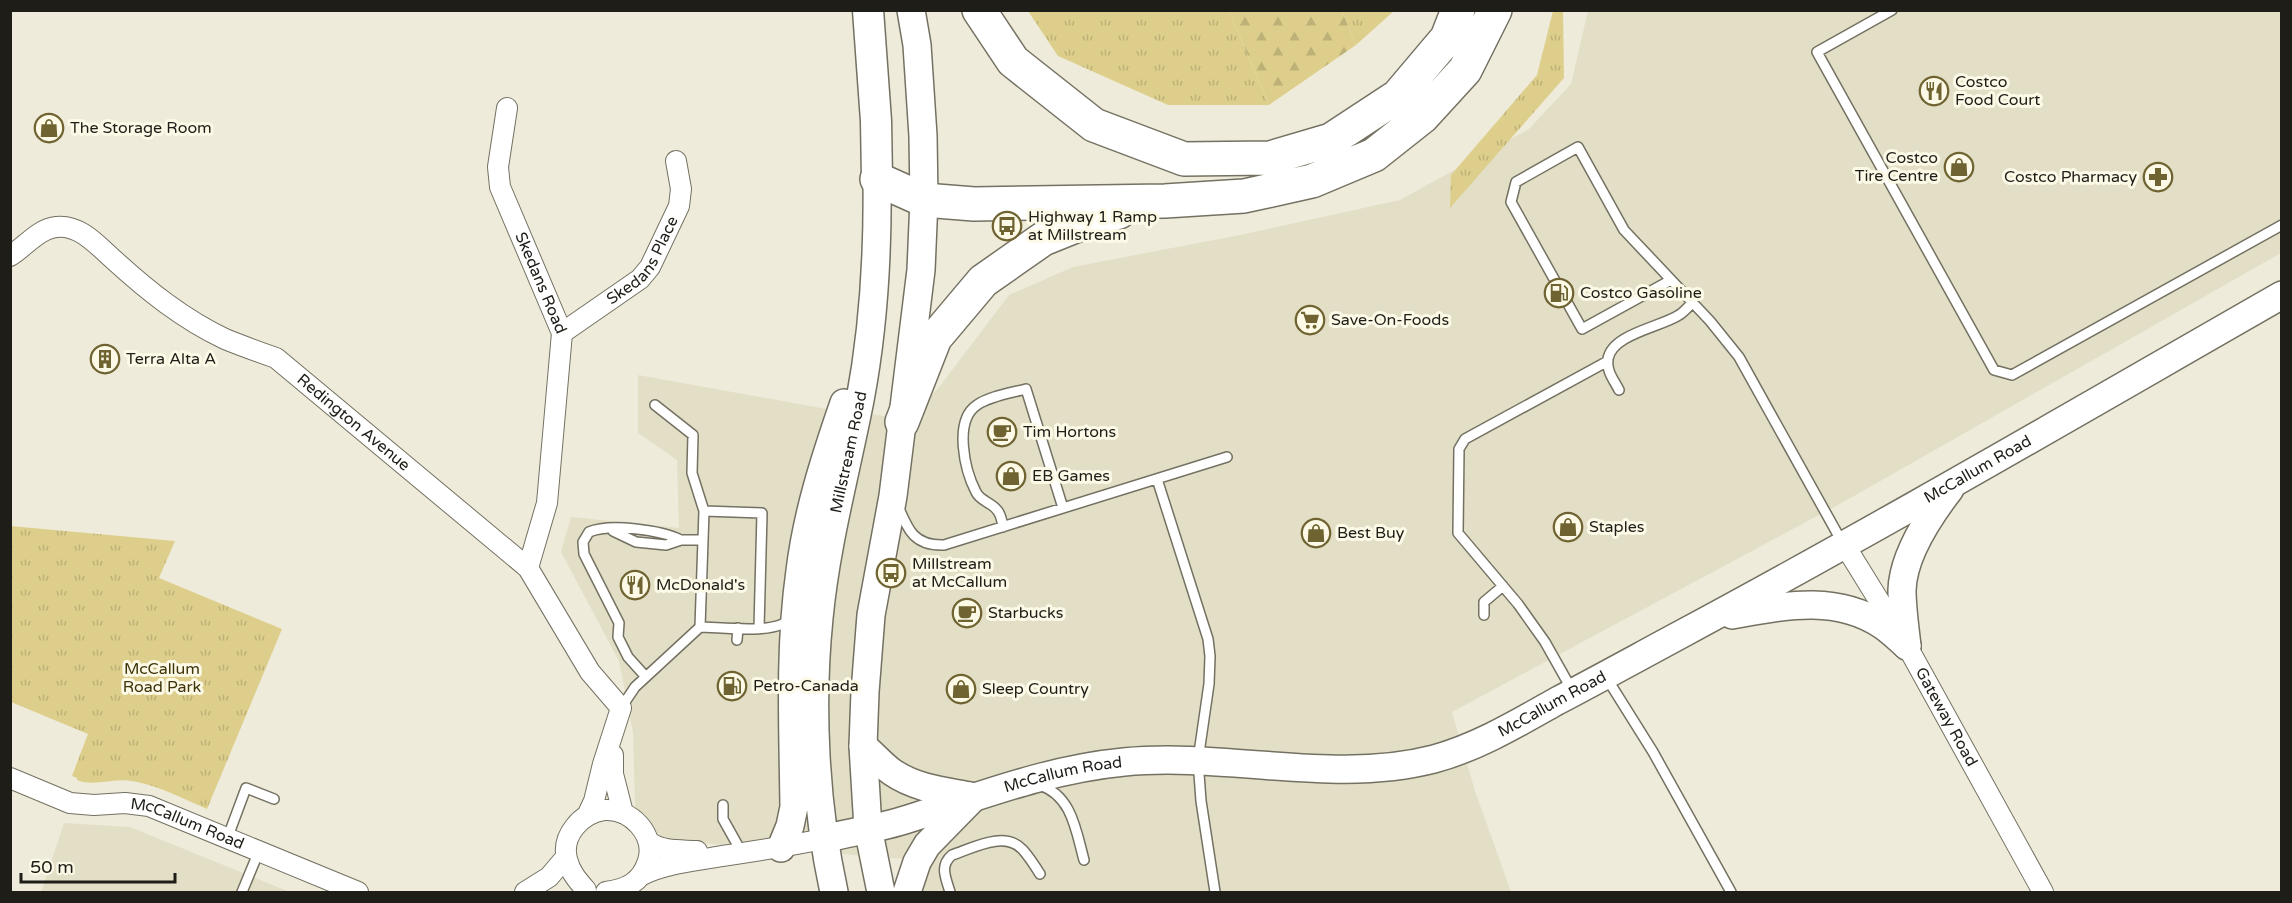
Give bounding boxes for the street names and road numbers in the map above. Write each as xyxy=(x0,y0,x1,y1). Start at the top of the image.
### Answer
street label: Skedans Place xyxy=(603,213,683,309)
street label: Skedans Road xyxy=(510,229,571,337)
street label: Redington Avenue xyxy=(293,370,414,475)
street label: Millstream Road xyxy=(826,390,871,515)
street label: McCallum Road xyxy=(1920,431,2035,508)
street label: Gateway Road xyxy=(1911,664,1982,770)
street label: McCallum Road xyxy=(1495,667,1610,742)
street label: McCallum Road xyxy=(1002,752,1123,797)
street label: McCallum Road xyxy=(129,794,247,854)

